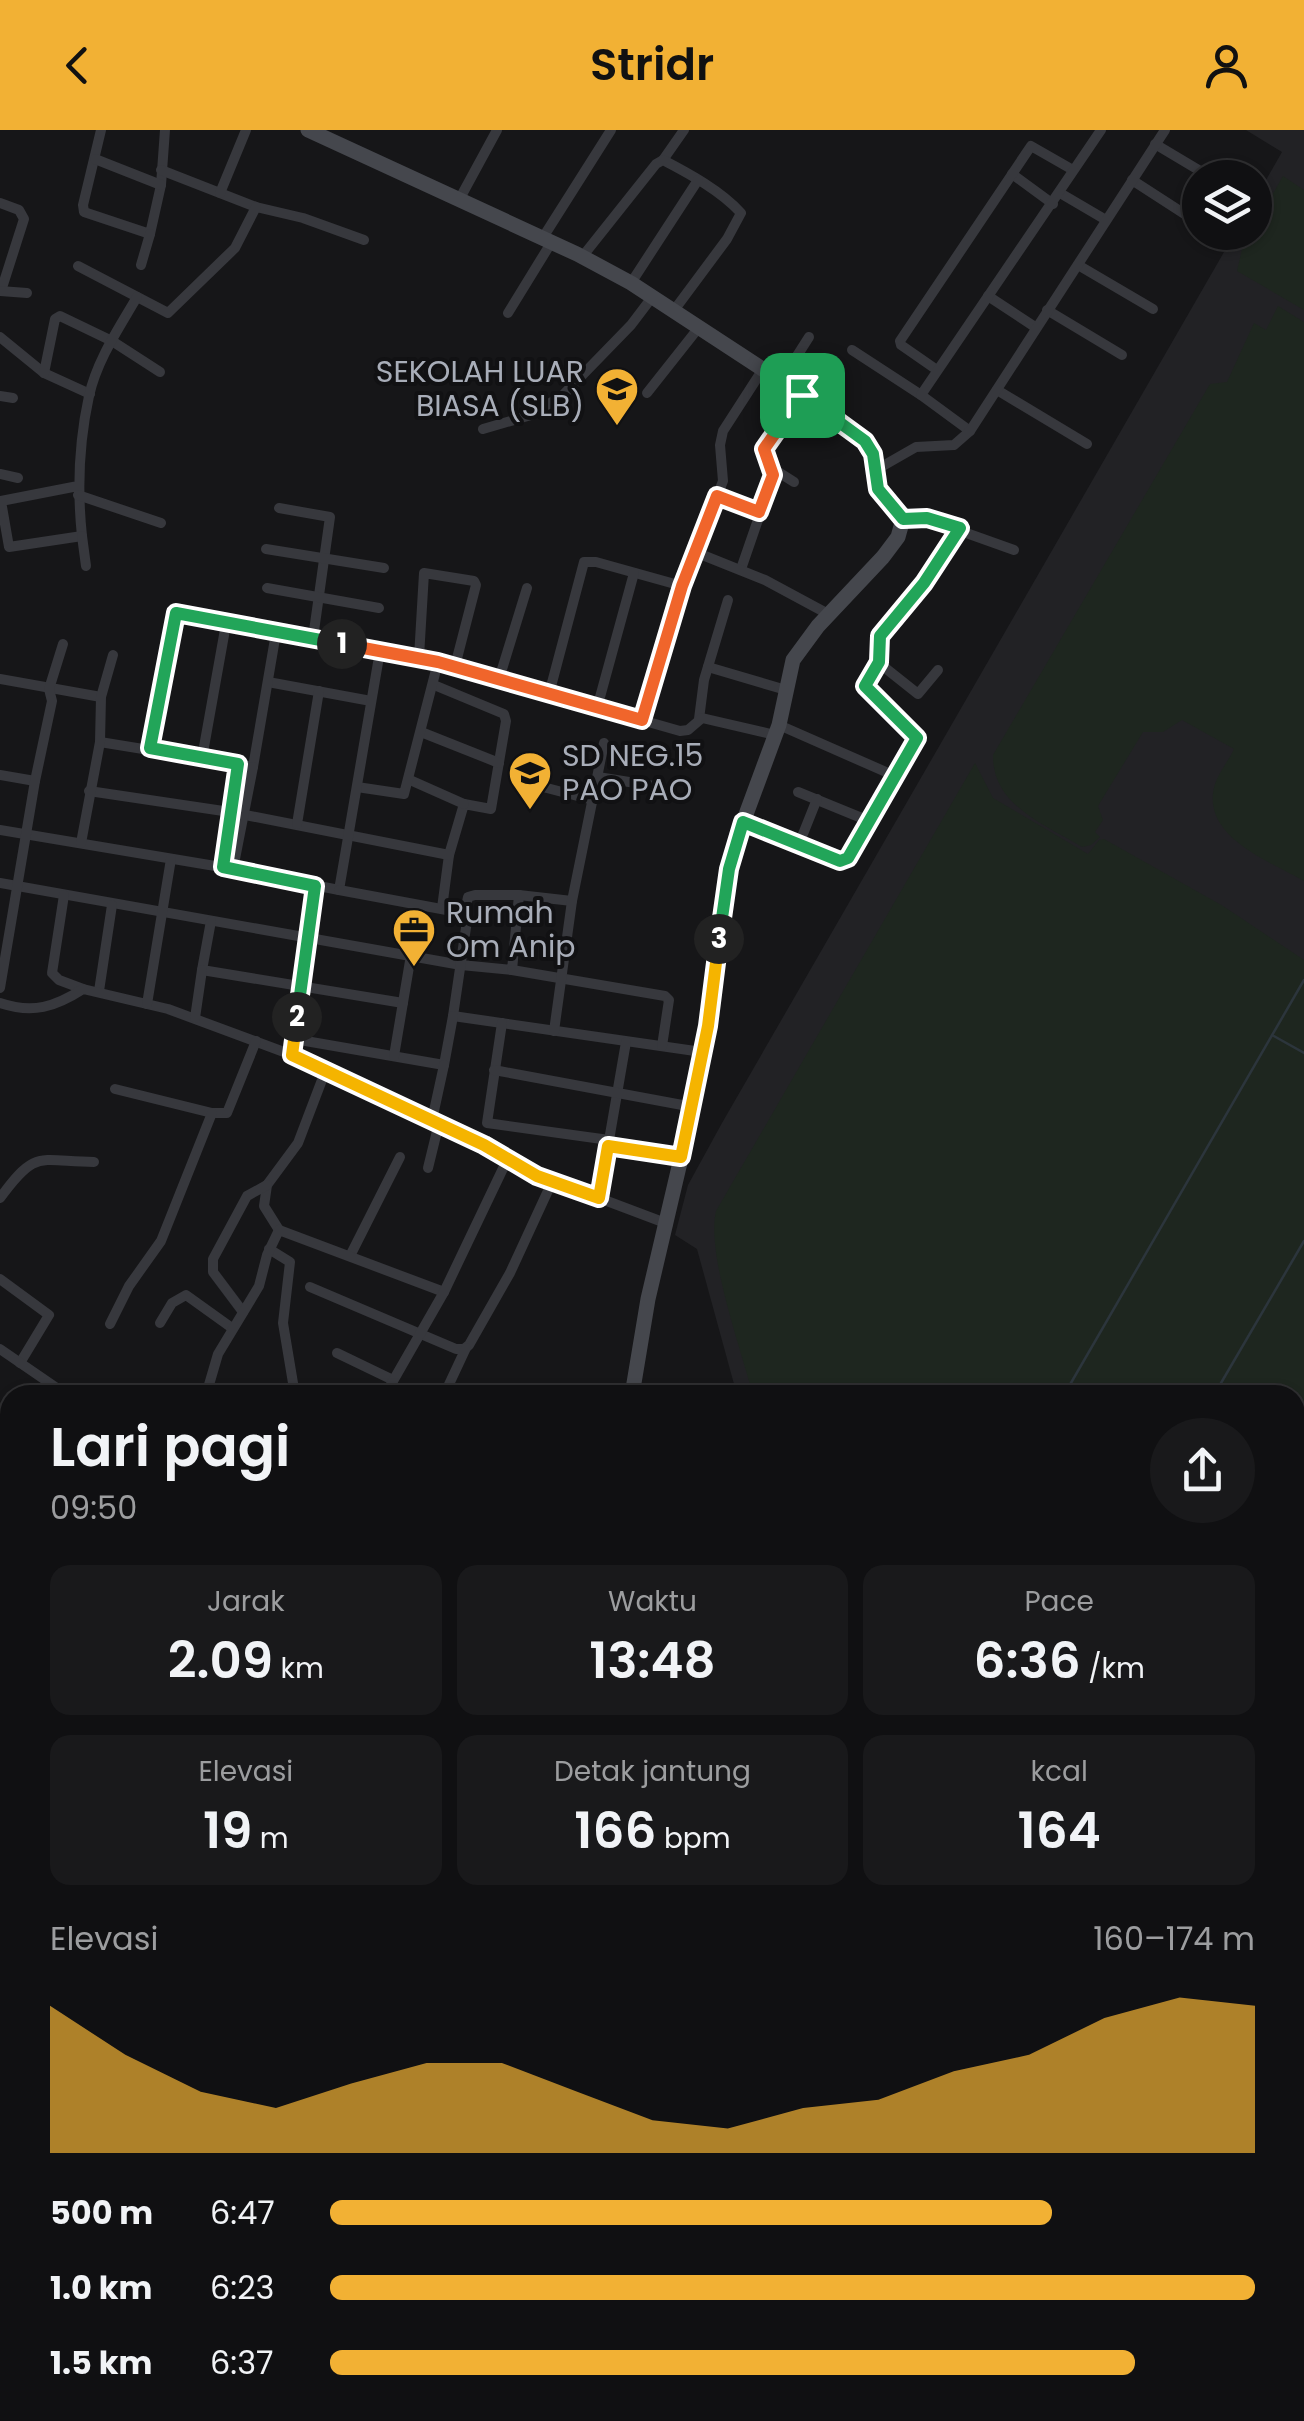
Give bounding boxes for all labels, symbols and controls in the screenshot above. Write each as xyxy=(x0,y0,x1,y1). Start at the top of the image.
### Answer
text: Stridr xyxy=(590,33,714,96)
icon: back xyxy=(50,38,105,93)
icon: person xyxy=(1199,38,1254,93)
map controls xyxy=(1182,160,1272,250)
button: layers xyxy=(1182,160,1272,250)
place label: SEKOLAH LUAR BIASA (SLB) xyxy=(376,350,584,427)
pin xyxy=(760,353,845,438)
school or university icon: SEKOLAH LUAR BIASA (SLB) xyxy=(594,366,640,427)
icon: arrive xyxy=(775,368,830,423)
pin: 1 xyxy=(317,619,367,669)
text: 1 xyxy=(337,624,347,663)
place label: SD NEG.15 PAO PAO xyxy=(562,734,703,811)
school or university icon: SD NEG.15 PAO PAO xyxy=(507,750,553,811)
place label: Rumah Om Anip xyxy=(446,891,576,968)
office icon: Rumah Om Anip xyxy=(391,907,437,968)
pin: 3 xyxy=(694,914,744,964)
text: 3 xyxy=(711,919,727,958)
pin: 2 xyxy=(272,992,322,1042)
text: 2 xyxy=(289,997,305,1036)
text: Lari pagi xyxy=(50,1408,290,1485)
button: share xyxy=(1150,1418,1255,1523)
text: 09:50 xyxy=(50,1485,137,1530)
text: Jarak xyxy=(207,1582,285,1621)
text: Waktu xyxy=(608,1582,697,1621)
text: Pace xyxy=(1024,1582,1094,1621)
text: 2.09 xyxy=(168,1625,273,1696)
text: 13:48 xyxy=(589,1625,716,1696)
text: 6:36 xyxy=(974,1625,1081,1696)
text: km xyxy=(273,1649,324,1688)
text: /km xyxy=(1081,1649,1145,1688)
text: Elevasi xyxy=(198,1752,293,1791)
text: Detak jantung xyxy=(554,1752,751,1791)
text: kcal xyxy=(1031,1752,1088,1791)
text: 19 xyxy=(203,1795,252,1866)
text: 166 xyxy=(574,1795,656,1866)
text: 164 xyxy=(1018,1795,1101,1866)
text: m xyxy=(252,1819,289,1858)
text: bpm xyxy=(656,1819,731,1858)
text: Elevasi xyxy=(50,1916,158,1961)
text: 160–174 m xyxy=(1093,1916,1255,1961)
text: 500 m xyxy=(50,2190,153,2235)
text: 6:47 xyxy=(210,2190,275,2235)
text: 1.0 km xyxy=(50,2265,152,2310)
text: 6:23 xyxy=(210,2265,274,2310)
text: 1.5 km xyxy=(50,2340,152,2385)
text: 6:37 xyxy=(210,2340,273,2385)

